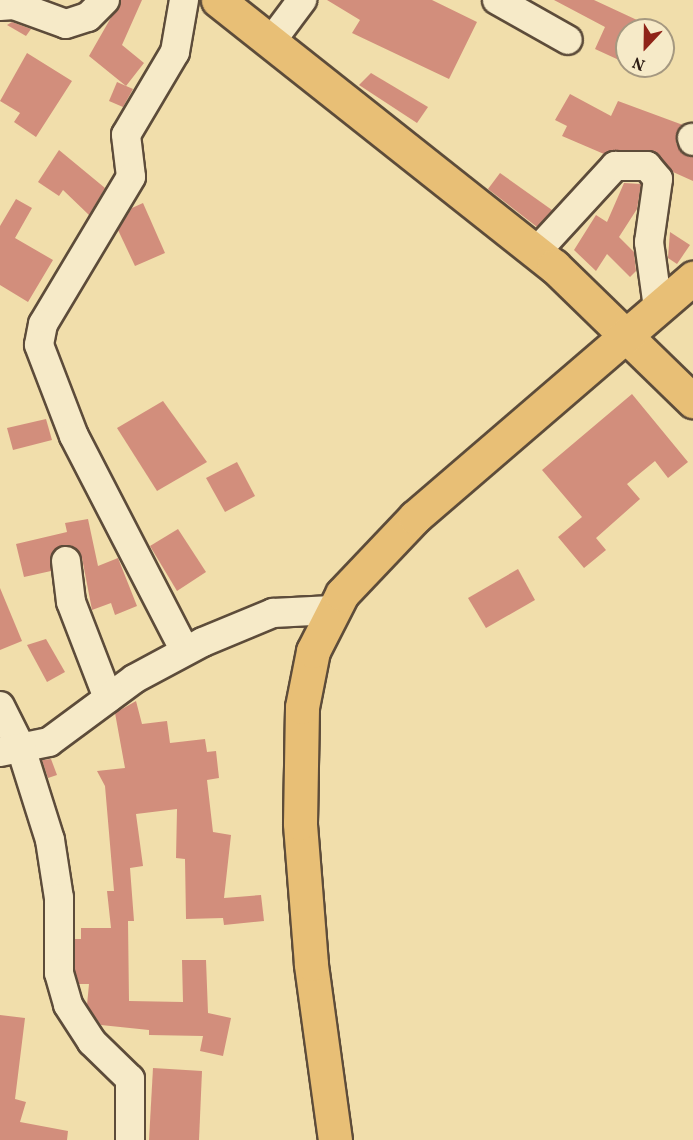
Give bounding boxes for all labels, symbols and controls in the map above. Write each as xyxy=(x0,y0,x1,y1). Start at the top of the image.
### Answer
north arrow xyxy=(615,18,675,78)
text: N xyxy=(629,50,649,75)

